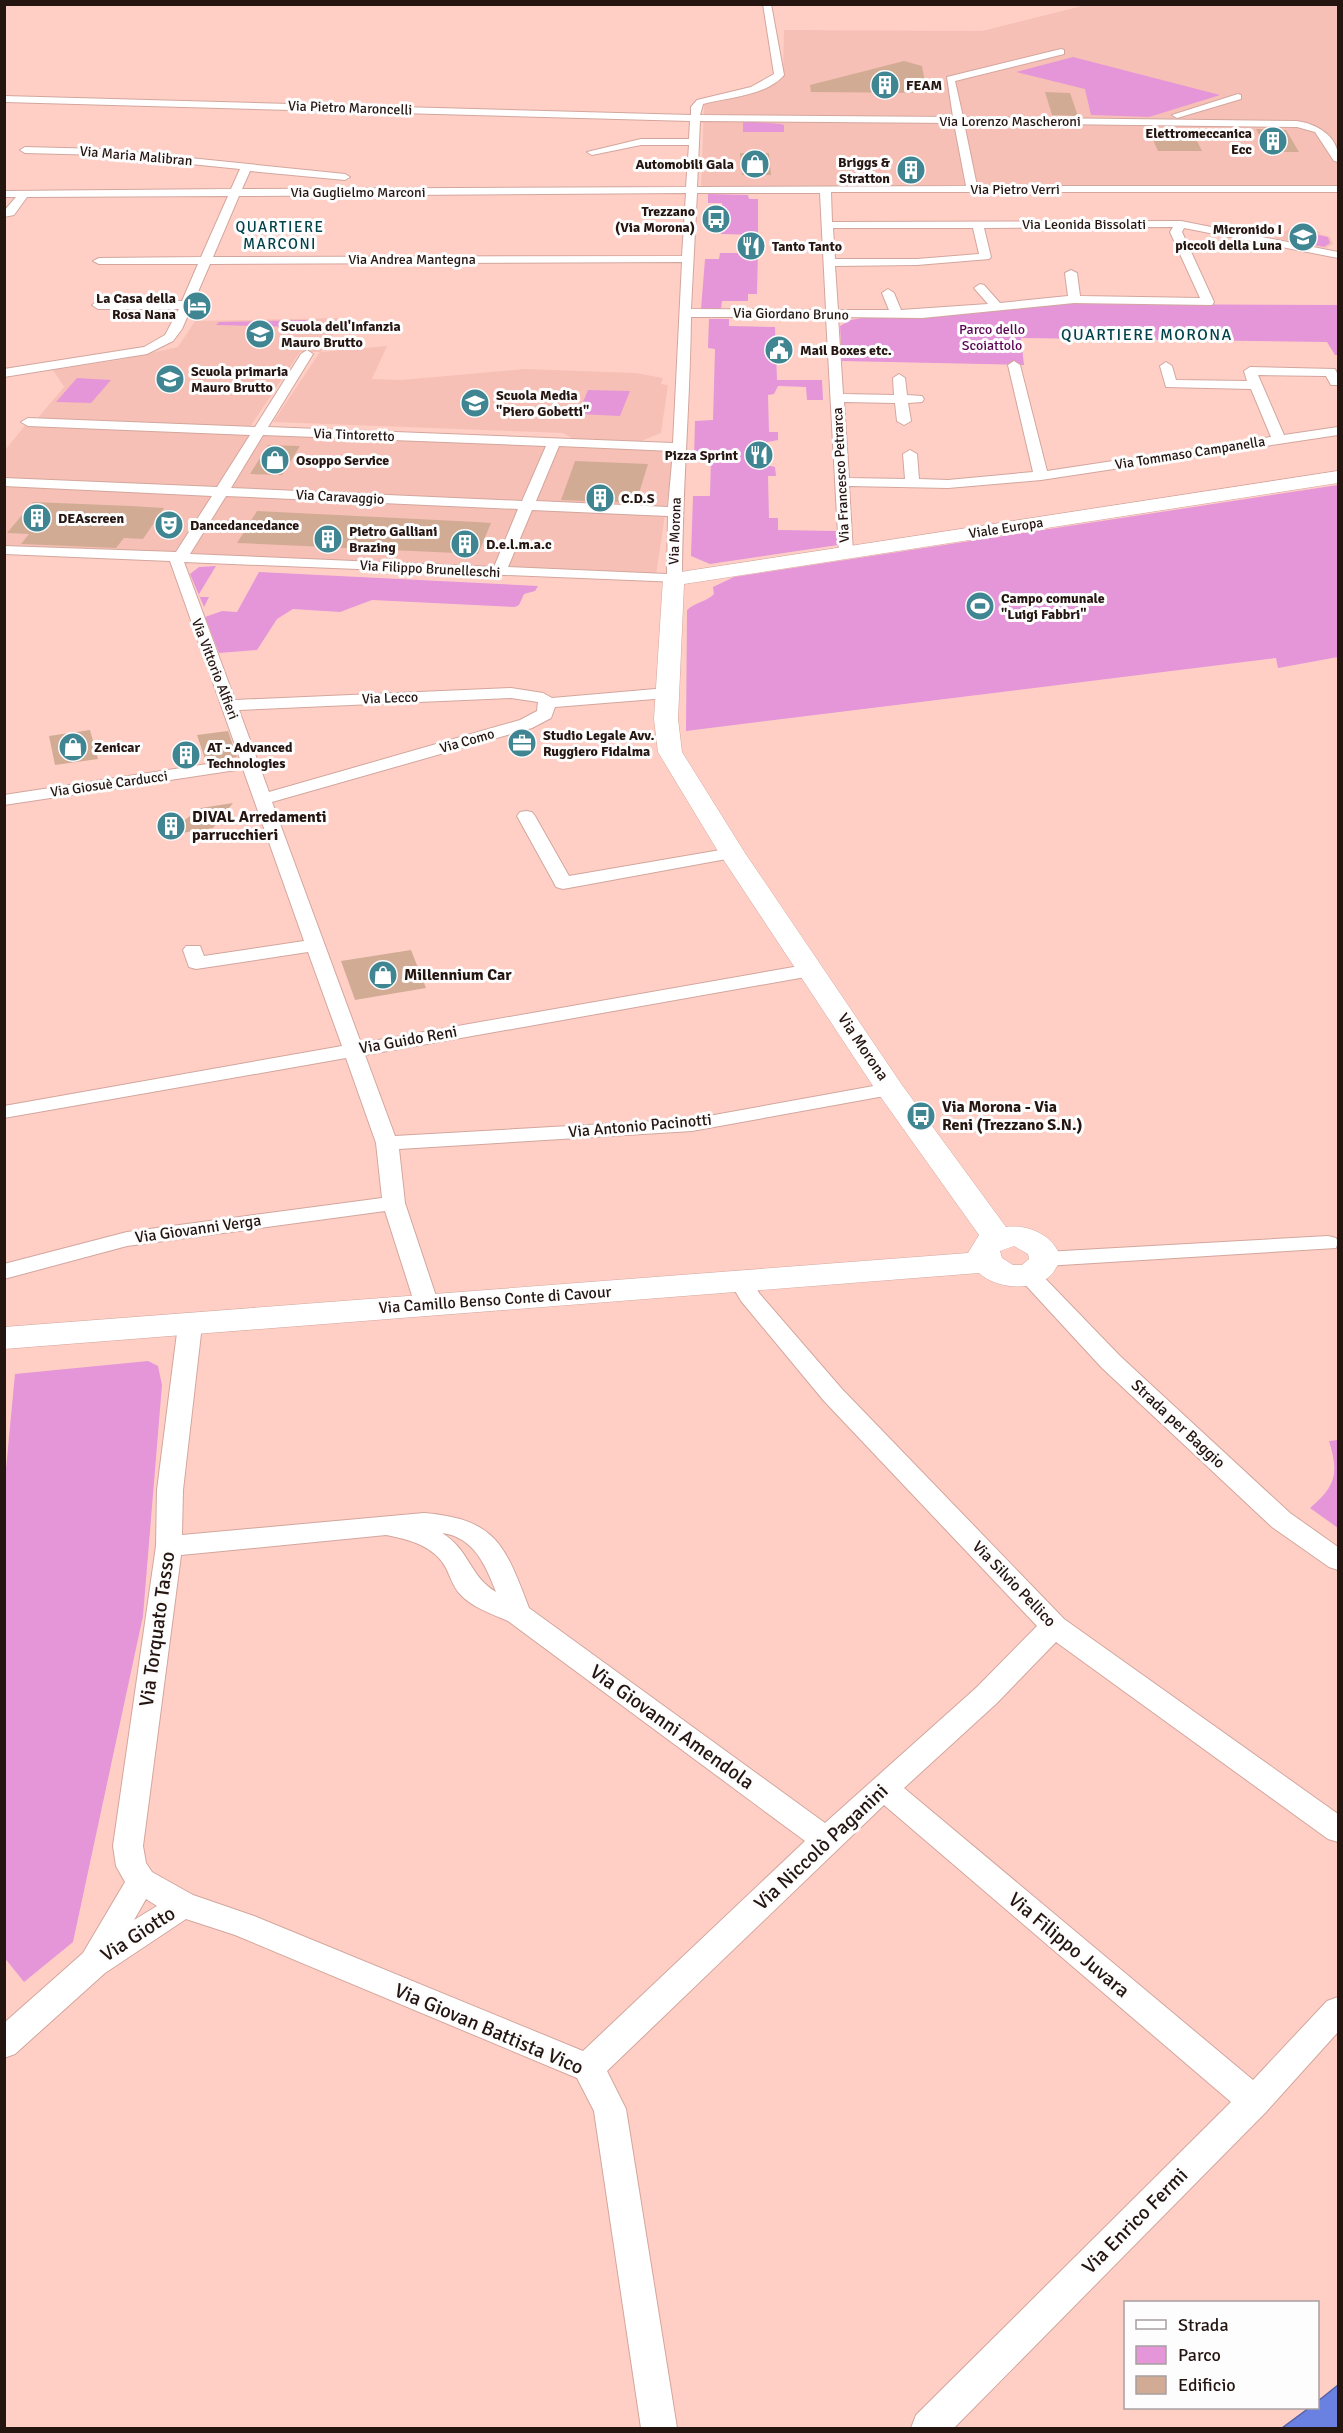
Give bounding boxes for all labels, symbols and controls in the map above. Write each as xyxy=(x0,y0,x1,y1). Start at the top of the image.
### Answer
building icon: FEAM xyxy=(869,69,901,101)
place label: FEAM xyxy=(906,77,942,94)
street label: Via Pietro Maroncelli xyxy=(288,97,412,119)
street label: Via Lorenzo Mascheroni xyxy=(939,113,1081,130)
place label: Elettromeccanica Ecc xyxy=(1145,125,1252,158)
building icon: Elettromeccanica Ecc xyxy=(1257,125,1289,157)
street label: Via Maria Malibran xyxy=(79,143,193,169)
shop icon: Automobili Gala xyxy=(739,148,771,180)
place label: Briggs & Stratton xyxy=(838,154,891,187)
building icon: Briggs & Stratton xyxy=(895,154,927,186)
place label: Automobili Gala xyxy=(635,156,734,173)
street label: Via Pietro Verri xyxy=(970,181,1060,198)
street label: Via Guglielmo Marconi xyxy=(290,184,426,201)
place label: Trezzano (Via Morona) xyxy=(615,203,695,236)
bus stop icon: Trezzano (Via Morona) xyxy=(700,203,732,235)
street label: Via Leonida Bissolati xyxy=(1022,216,1146,233)
district label: QUARTIERE MARCONI xyxy=(236,218,324,253)
place label: Micronido I piccoli della Luna xyxy=(1175,221,1282,254)
school or university icon: Micronido I piccoli della Luna xyxy=(1287,221,1319,253)
restaurant icon: Tanto Tanto xyxy=(735,230,767,262)
place label: Tanto Tanto xyxy=(772,238,842,255)
street label: Via Andrea Mantegna xyxy=(348,251,476,268)
place label: La Casa della Rosa Nana xyxy=(96,290,176,323)
hotel icon: La Casa della Rosa Nana xyxy=(181,290,213,322)
street label: Via Giordano Bruno xyxy=(733,304,849,324)
school or university icon: Scuola dell'Infanzia Mauro Brutto xyxy=(244,318,276,350)
place label: Scuola dell'Infanzia Mauro Brutto xyxy=(281,318,401,351)
park label: Parco dello Scoiattolo xyxy=(959,321,1025,354)
district label: QUARTIERE MORONA xyxy=(1061,325,1233,345)
public building icon: Mail Boxes etc. xyxy=(763,334,795,366)
place label: Mail Boxes etc. xyxy=(800,342,892,359)
school or university icon: Scuola primaria Mauro Brutto xyxy=(154,363,186,395)
place label: Scuola primaria Mauro Brutto xyxy=(191,363,288,396)
school or university icon: Scuola Media "Piero Gobetti" xyxy=(459,387,491,419)
place label: Scuola Media "Piero Gobetti" xyxy=(496,387,589,420)
street label: Via Francesco Petrarca xyxy=(829,407,853,543)
street label: Via Tintoretto xyxy=(313,425,395,445)
street label: Via Tommaso Campanella xyxy=(1114,433,1266,473)
restaurant icon: Pizza Sprint xyxy=(743,439,775,471)
shop icon: Osoppo Service xyxy=(259,444,291,476)
place label: Pizza Sprint xyxy=(665,447,739,464)
place label: Osoppo Service xyxy=(296,452,389,469)
building icon: C.D.S xyxy=(584,482,616,514)
street label: Via Caravaggio xyxy=(295,486,385,508)
place label: C.D.S xyxy=(621,490,655,507)
street label: Via Morona xyxy=(665,497,685,565)
building icon: DEAscreen xyxy=(21,502,53,534)
theatre icon: Dancedancedance xyxy=(153,509,185,541)
place label: DEAscreen xyxy=(58,510,124,527)
street label: Viale Europa xyxy=(968,514,1044,542)
place label: Dancedancedance xyxy=(190,517,299,534)
building icon: Pietro Galliani Brazing xyxy=(312,523,344,555)
place label: Pietro Galliani Brazing xyxy=(349,523,437,556)
building icon: D.e.l.m.a.c xyxy=(449,528,481,560)
place label: D.e.l.m.a.c xyxy=(486,536,552,553)
street label: Via Filippo Brunelleschi xyxy=(359,557,501,581)
sports icon: Campo comunale "Luigi Fabbri" xyxy=(964,590,996,622)
place label: Campo comunale "Luigi Fabbri" xyxy=(1001,590,1105,623)
street label: Via Vittorio Alfieri xyxy=(188,616,242,722)
street label: Via Lecco xyxy=(362,689,418,707)
street label: Via Como xyxy=(438,725,496,757)
office icon: Studio Legale Avv. Ruggiero Fidalma xyxy=(506,727,538,759)
place label: Studio Legale Avv. Ruggiero Fidalma xyxy=(543,727,654,760)
shop icon: Zenicar xyxy=(57,731,89,763)
place label: Zenicar xyxy=(94,739,141,756)
building icon: AT - Advanced Technologies xyxy=(170,739,202,771)
place label: AT - Advanced Technologies xyxy=(207,739,293,772)
street label: Via Giosuè Carducci xyxy=(49,767,169,801)
place label: DIVAL Arredamenti parrucchieri xyxy=(192,807,327,845)
building icon: DIVAL Arredamenti parrucchieri xyxy=(155,810,187,842)
shop icon: Millennium Car xyxy=(367,959,399,991)
place label: Millennium Car xyxy=(404,965,512,985)
street label: Via Morona xyxy=(833,1009,893,1085)
street label: Via Guido Reni xyxy=(357,1022,459,1058)
place label: Via Morona - Via Reni (Trezzano S.N.) xyxy=(942,1097,1083,1135)
bus stop icon: Via Morona - Via Reni (Trezzano S.N.) xyxy=(905,1100,937,1132)
street label: Via Antonio Pacinotti xyxy=(568,1110,712,1142)
street label: Via Giovanni Verga xyxy=(134,1210,262,1248)
street label: Via Camillo Benso Conte di Cavour xyxy=(378,1282,612,1318)
street label: Strada per Baggio xyxy=(1127,1375,1229,1473)
street label: Via Silvio Pellico xyxy=(968,1537,1060,1631)
street label: Via Torquato Tasso xyxy=(134,1550,180,1708)
street label: Via Giovanni Amendola xyxy=(585,1659,759,1795)
street label: Via Niccolò Paganini xyxy=(749,1778,893,1916)
street label: Via Filippo Juvara xyxy=(1003,1887,1135,2003)
street label: Via Giotto xyxy=(96,1901,180,1967)
street label: Via Giovan Battista Vico xyxy=(391,1978,587,2080)
street label: Via Enrico Fermi xyxy=(1077,2163,1193,2279)
legend xyxy=(1124,2301,1319,2409)
text: Strada xyxy=(1178,2314,1229,2336)
text: Parco xyxy=(1178,2344,1221,2366)
text: Edificio xyxy=(1178,2374,1236,2396)

